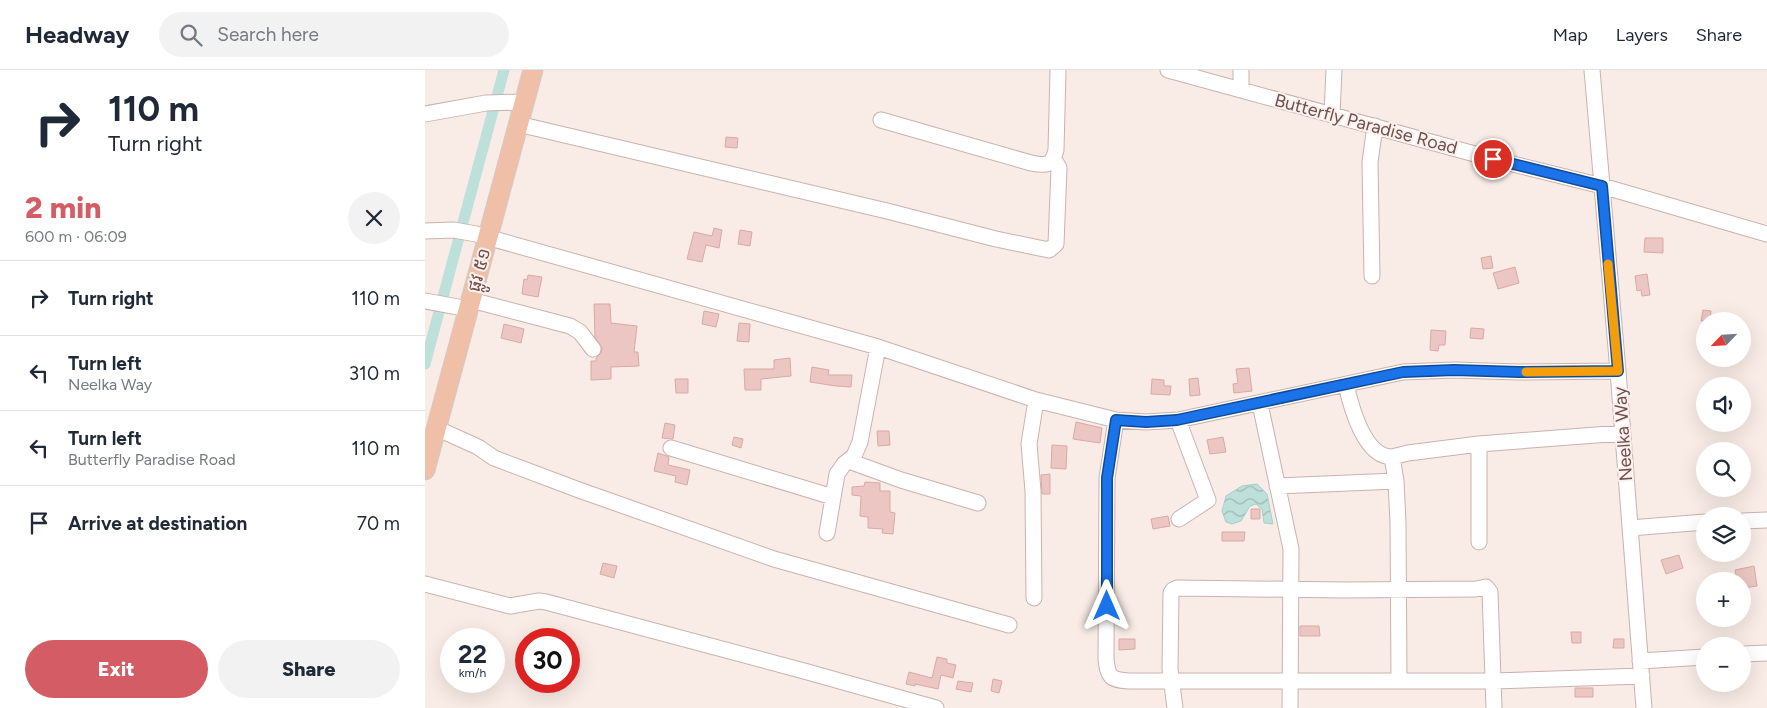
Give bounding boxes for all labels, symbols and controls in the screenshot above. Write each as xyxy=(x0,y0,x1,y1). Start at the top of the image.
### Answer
search box xyxy=(159,12,509,57)
text: Headway xyxy=(25,20,129,49)
icon: search xyxy=(177,21,205,49)
text: Search here xyxy=(217,23,319,46)
text: Map xyxy=(1553,24,1588,46)
text: Layers xyxy=(1616,24,1668,46)
text: Share xyxy=(1696,24,1742,46)
text: 110 m xyxy=(108,88,199,130)
street label: Butterfly Paradise Road xyxy=(1272,89,1460,159)
icon: right xyxy=(25,90,90,155)
text: Turn right xyxy=(108,130,203,157)
pin xyxy=(1472,138,1514,180)
icon: arrive xyxy=(1479,145,1507,173)
text: 2 min xyxy=(25,189,102,226)
button: close xyxy=(348,192,400,244)
text: 600 m · 06:09 xyxy=(25,227,127,246)
street label: ផ្លូវ ៥១ xyxy=(463,246,501,296)
icon: right xyxy=(25,284,53,312)
text: Turn right xyxy=(68,287,154,310)
text: 110 m xyxy=(351,287,400,310)
north arrow xyxy=(1696,312,1751,368)
map controls xyxy=(1696,312,1751,692)
text: Turn left xyxy=(68,352,142,375)
icon: left xyxy=(25,359,53,387)
text: 310 m xyxy=(349,362,400,385)
text: Neelka Way xyxy=(68,375,152,394)
button: sound xyxy=(1696,377,1751,432)
street label: Neelka Way xyxy=(1609,385,1637,482)
text: Turn left xyxy=(68,427,142,450)
icon: left xyxy=(25,434,53,462)
text: 110 m xyxy=(351,437,400,460)
button: search xyxy=(1696,442,1751,497)
text: Butterfly Paradise Road xyxy=(68,450,236,469)
button: layers xyxy=(1696,507,1751,562)
icon: arrive xyxy=(25,509,53,537)
text: Arrive at destination xyxy=(68,512,247,535)
text: 70 m xyxy=(357,512,400,535)
button: + xyxy=(1696,572,1751,627)
position arrow xyxy=(1080,579,1132,631)
speed limit sign: 30 xyxy=(515,628,580,693)
button: − xyxy=(1696,637,1751,692)
text: 22 xyxy=(458,639,487,669)
button: Exit xyxy=(25,640,208,698)
button: Share xyxy=(218,640,400,698)
text: km/h xyxy=(459,666,486,680)

